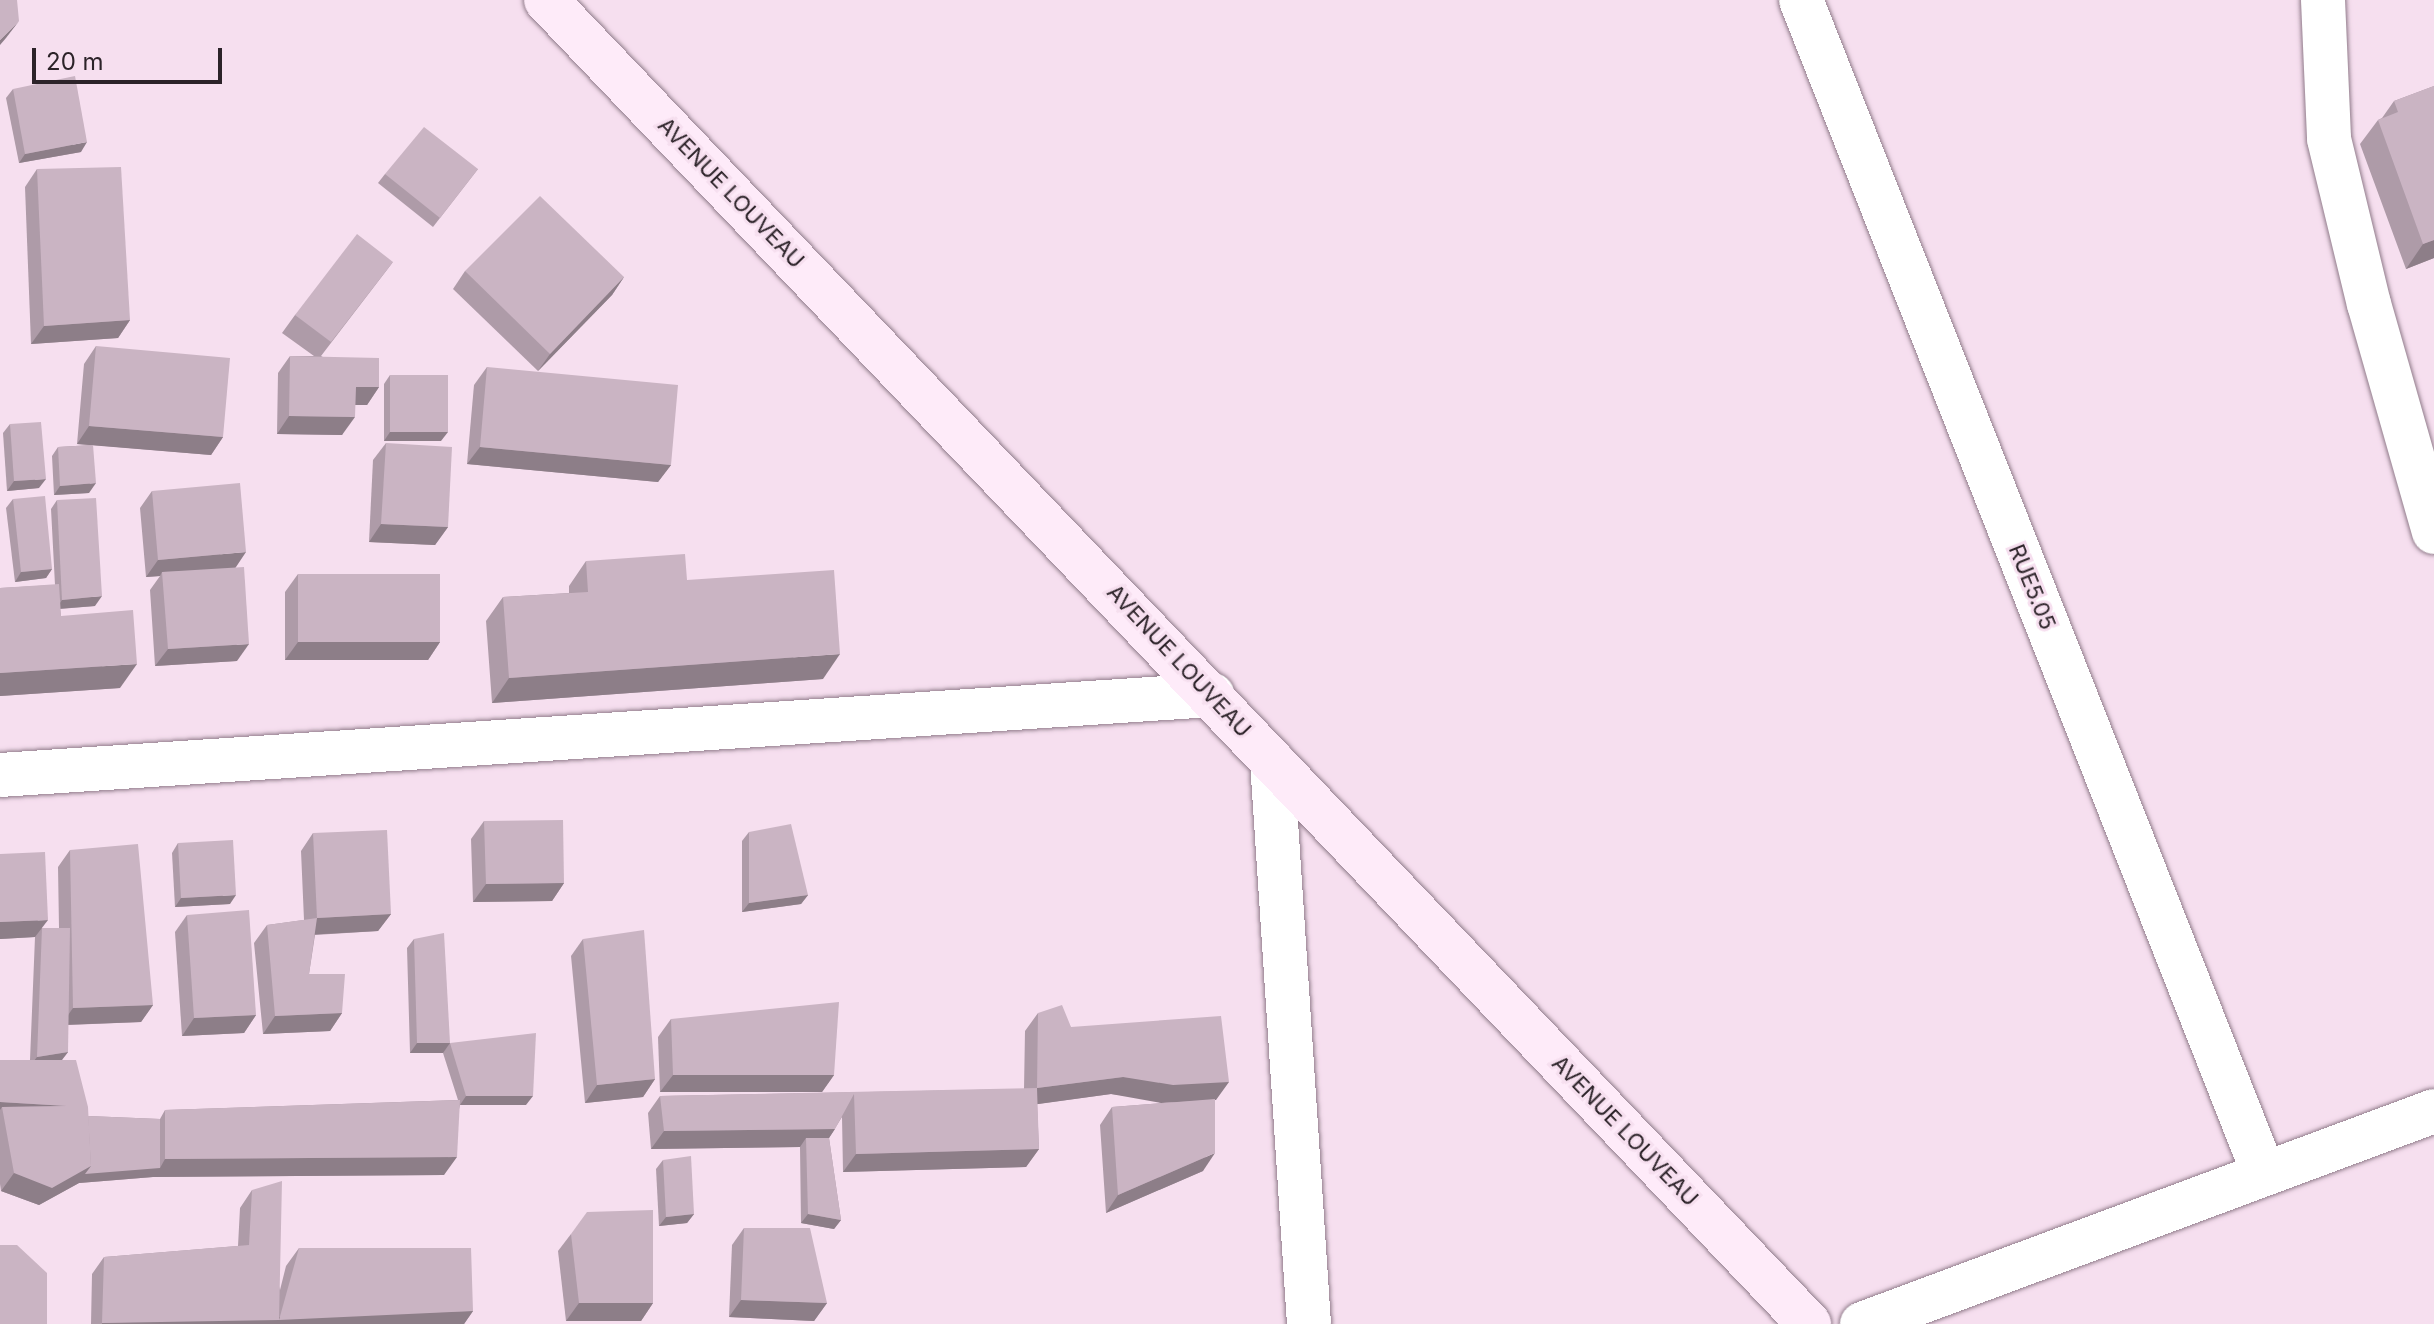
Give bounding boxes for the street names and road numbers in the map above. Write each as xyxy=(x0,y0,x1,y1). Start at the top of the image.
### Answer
street label: AVENUE LOUVEAU xyxy=(652,112,810,274)
street label: RUE5.05 xyxy=(2003,541,2061,633)
street label: AVENUE LOUVEAU xyxy=(1101,579,1257,743)
street label: AVENUE LOUVEAU xyxy=(1546,1050,1704,1212)

